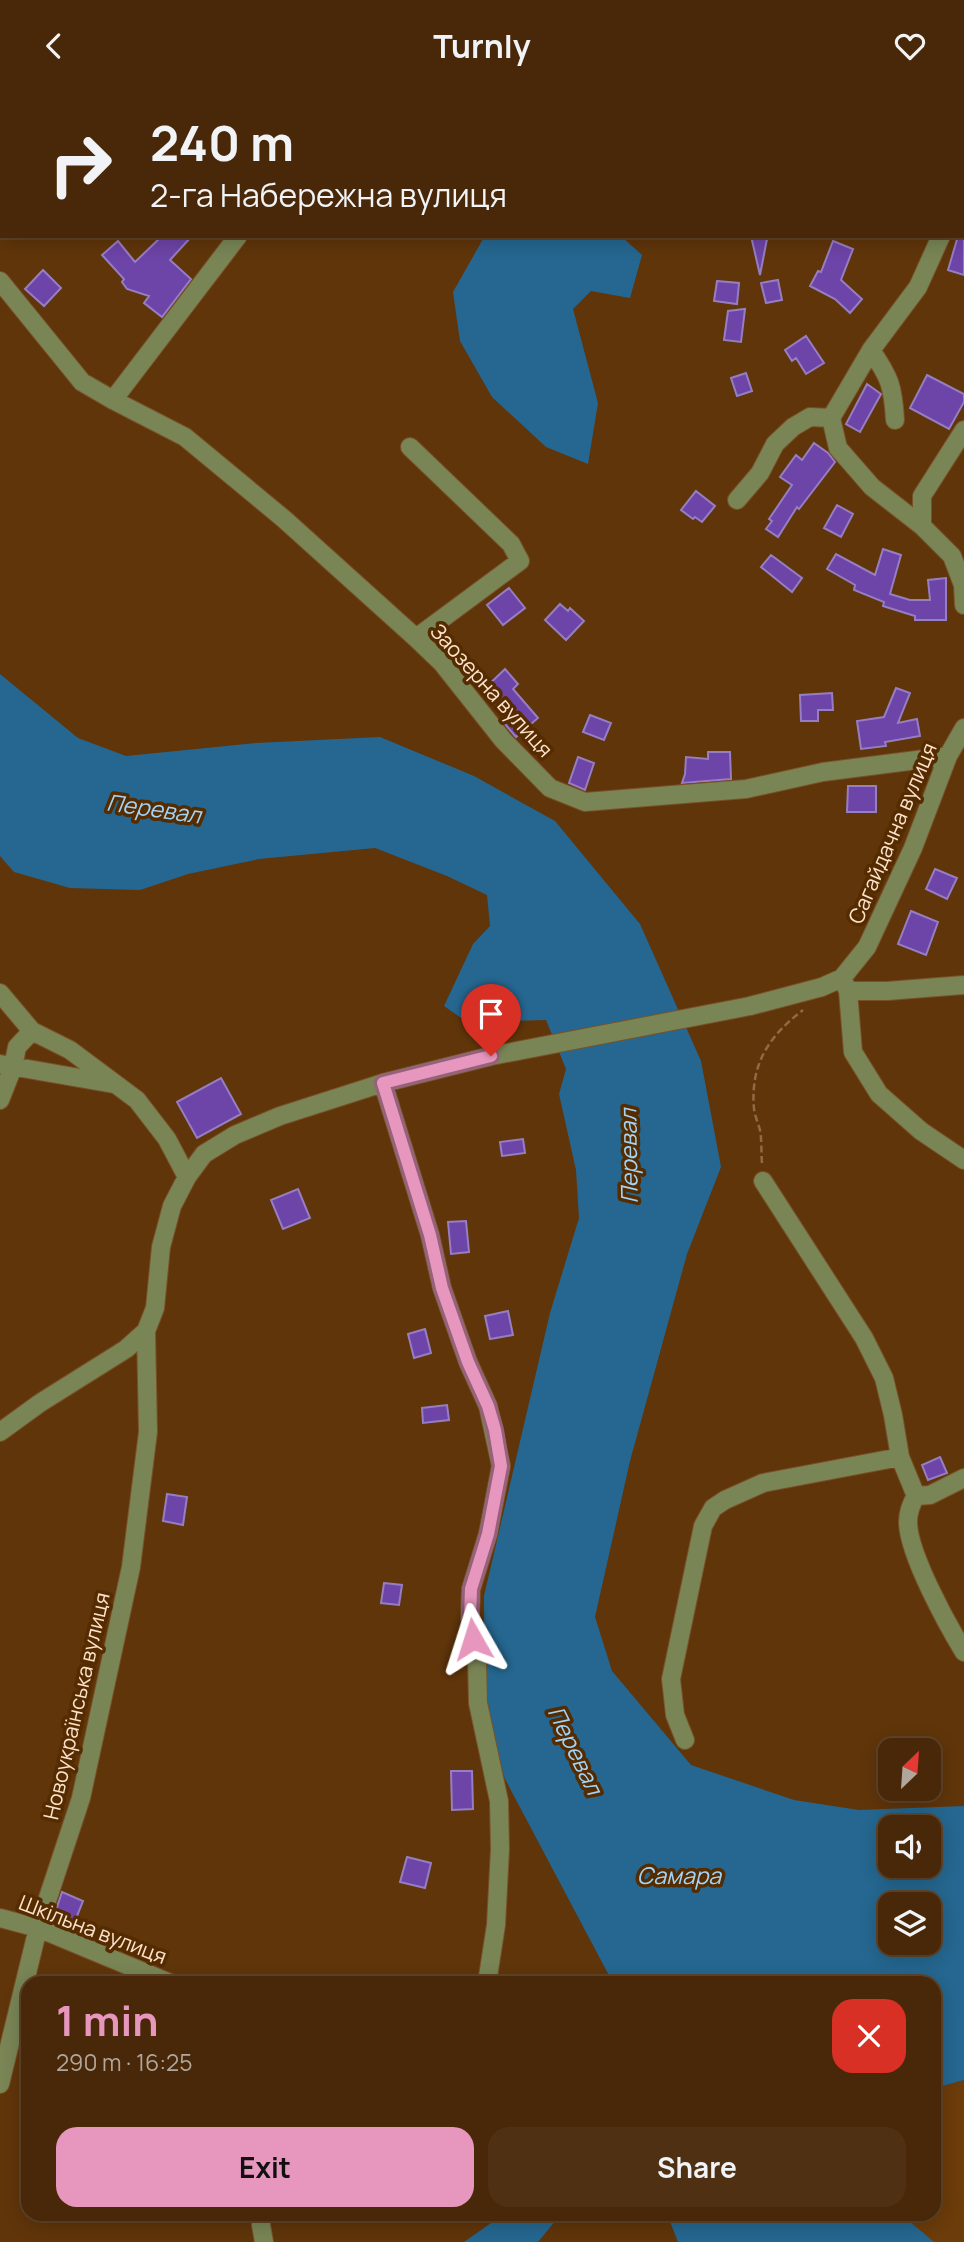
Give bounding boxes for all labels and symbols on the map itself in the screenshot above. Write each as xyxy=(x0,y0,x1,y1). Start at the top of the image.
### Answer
street label: Заозерна вулиця xyxy=(425,617,559,763)
street label: Сагайдачна вулиця xyxy=(841,738,943,928)
water label: Перевал xyxy=(105,786,205,831)
pin xyxy=(461,984,521,1056)
water label: Перевал xyxy=(611,1107,645,1204)
street label: Новоукраїнська вулиця xyxy=(36,1590,116,1822)
position arrow xyxy=(436,1602,510,1676)
water label: Перевал xyxy=(541,1700,612,1801)
north arrow xyxy=(878,1738,942,1801)
water label: Самара xyxy=(637,1859,722,1891)
street label: Шкільна вулиця xyxy=(15,1888,171,1970)

